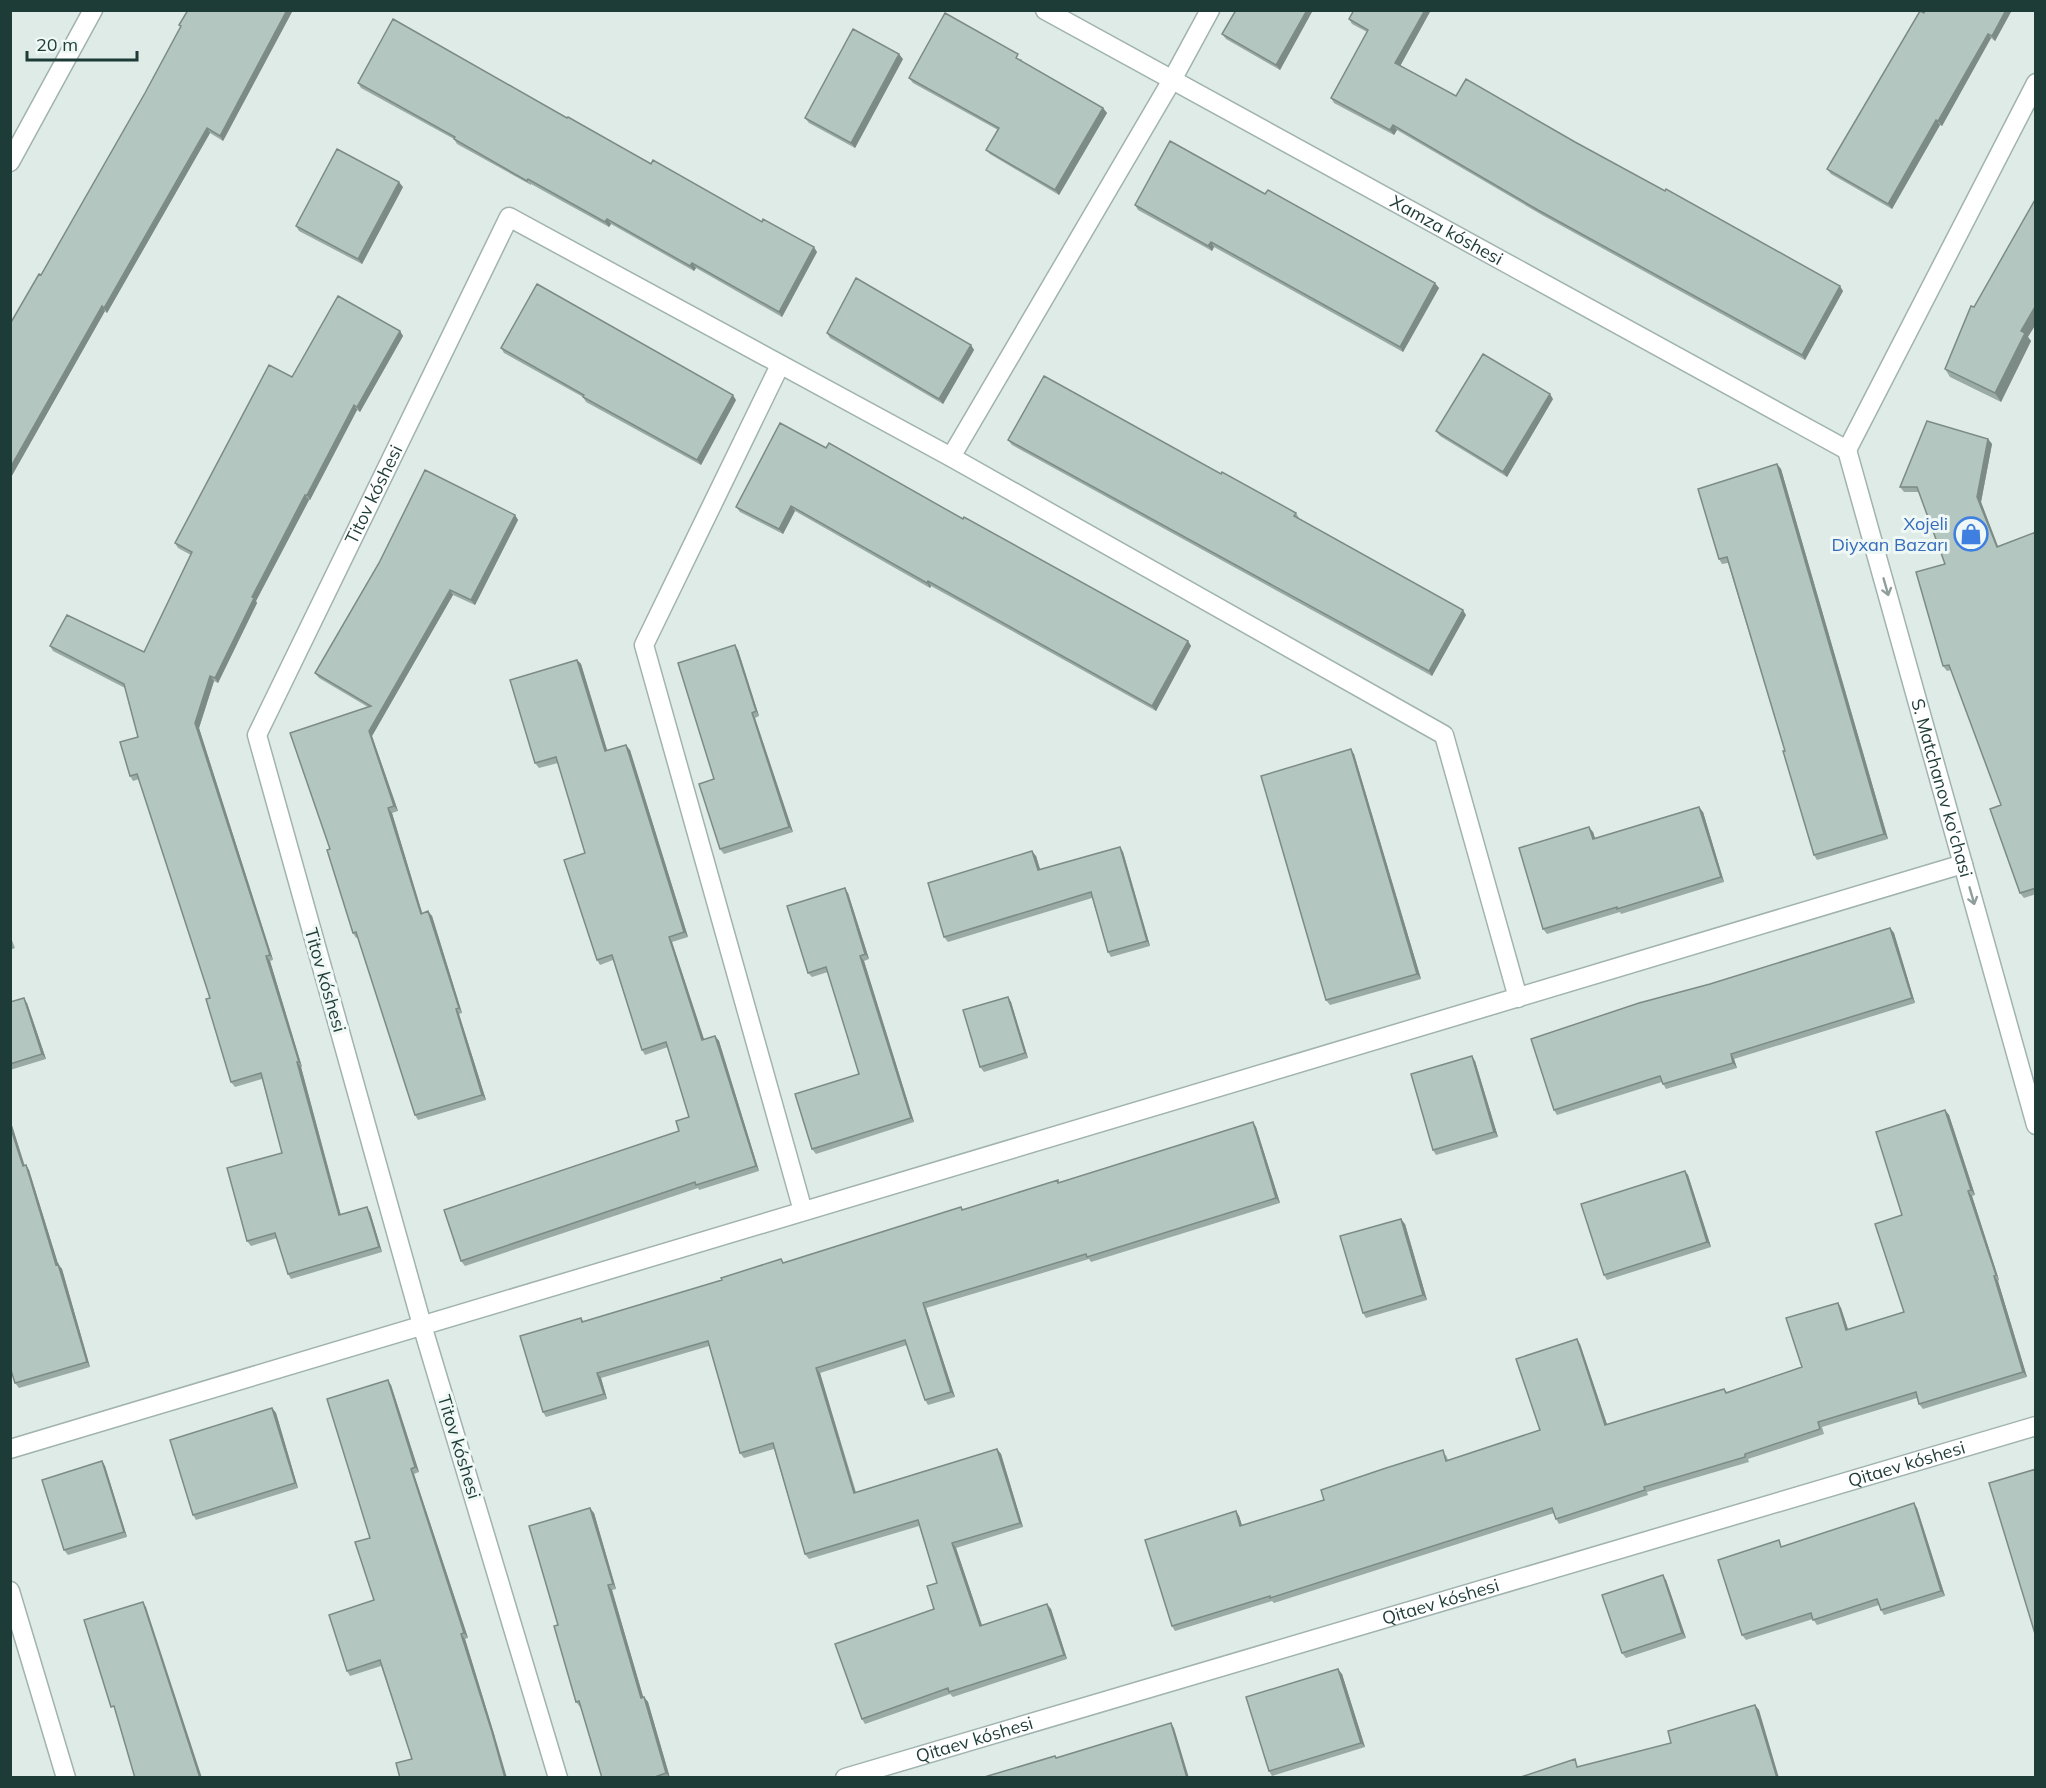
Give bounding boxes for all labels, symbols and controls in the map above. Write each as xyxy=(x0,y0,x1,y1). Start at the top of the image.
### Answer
scale bar xyxy=(27,24,136,62)
text: 20 m xyxy=(36,33,78,56)
street label: Xamza kóshesi xyxy=(1386,190,1507,270)
street label: Titov kóshesi xyxy=(340,441,407,548)
place label: Xojeli Diyxan Bazarı xyxy=(1831,512,1948,556)
shop icon: Xojeli Diyxan Bazarı xyxy=(1953,516,1989,552)
one-way arrow xyxy=(1881,577,1892,596)
street label: S. Matchanov ko'chasi xyxy=(1906,696,1978,880)
one-way arrow xyxy=(1967,887,1978,906)
street label: Titov kóshesi xyxy=(300,925,351,1035)
street label: Titov kóshesi xyxy=(433,1392,486,1502)
street label: Qitaev kóshesi xyxy=(1845,1436,1968,1492)
street label: Qitaev kóshesi xyxy=(1379,1573,1502,1630)
street label: Qitaev kóshesi xyxy=(913,1711,1036,1767)

